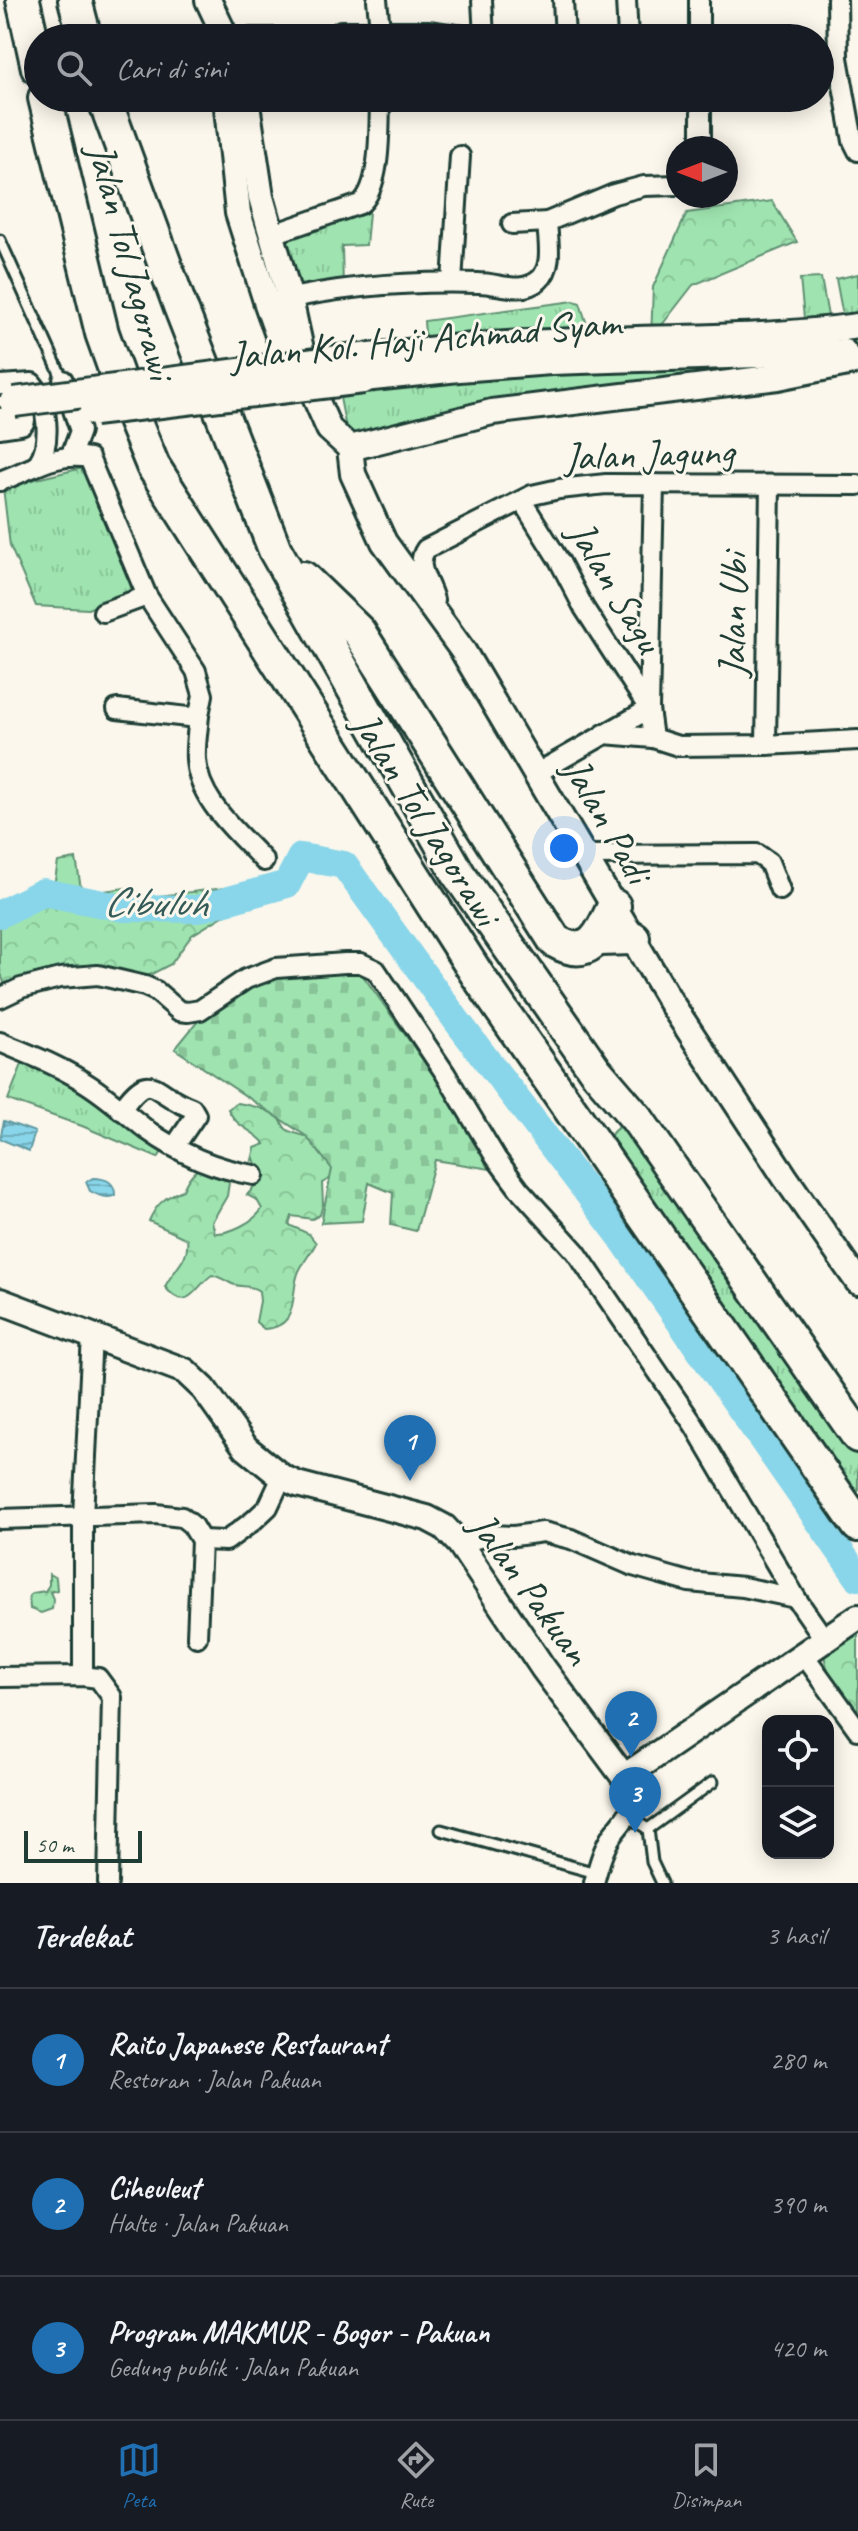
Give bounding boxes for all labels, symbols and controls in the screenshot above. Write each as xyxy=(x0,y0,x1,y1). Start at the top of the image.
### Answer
search box xyxy=(24,24,834,112)
icon: search xyxy=(52,46,96,90)
text: Cari di sini xyxy=(116,49,227,87)
street label: Jalan Tol Jagorawi xyxy=(75,136,188,389)
north arrow xyxy=(666,136,738,208)
street label: Jalan Kol. Haji Achmad Syam xyxy=(226,297,626,381)
street label: Jalan Jagung xyxy=(561,426,737,482)
street label: Jalan Sagu xyxy=(555,510,675,663)
street label: Jalan Ubi xyxy=(707,548,759,679)
street label: Jalan Tol Jagorawi xyxy=(340,701,514,938)
street label: Jalan Padi xyxy=(550,747,665,896)
your location xyxy=(544,828,584,868)
water label: Cibuluh xyxy=(103,875,210,930)
pin: 1 xyxy=(384,1415,436,1481)
street label: Jalan Pakuan xyxy=(457,1501,603,1675)
pin: 2 xyxy=(605,1691,657,1757)
map controls xyxy=(762,1715,834,1859)
button: locate xyxy=(762,1715,834,1787)
pin: 3 xyxy=(609,1767,661,1833)
button: layers xyxy=(762,1787,834,1859)
scale bar xyxy=(24,1827,142,1863)
text: 50 m xyxy=(36,1831,73,1859)
text: Terdekat xyxy=(32,1914,131,1957)
text: 3 hasil xyxy=(766,1919,826,1952)
text: Raito Japanese Restaurant xyxy=(108,2025,386,2063)
text: 1 xyxy=(52,2044,64,2077)
text: 280 m xyxy=(770,2044,826,2077)
text: Restoran · Jalan Pakuan xyxy=(108,2063,321,2096)
text: Ciheuleut xyxy=(108,2169,200,2207)
text: 2 xyxy=(52,2188,64,2221)
text: 390 m xyxy=(770,2188,826,2221)
text: Halte · Jalan Pakuan xyxy=(108,2207,288,2240)
text: Program MAKMUR - Bogor - Pakuan xyxy=(108,2313,489,2351)
text: 3 xyxy=(52,2332,64,2365)
text: 420 m xyxy=(770,2332,826,2365)
text: Gedung publik · Jalan Pakuan xyxy=(108,2351,358,2384)
tab: Peta xyxy=(117,2438,161,2514)
tab: Rute xyxy=(394,2438,438,2514)
tab: Disimpan xyxy=(672,2438,741,2514)

